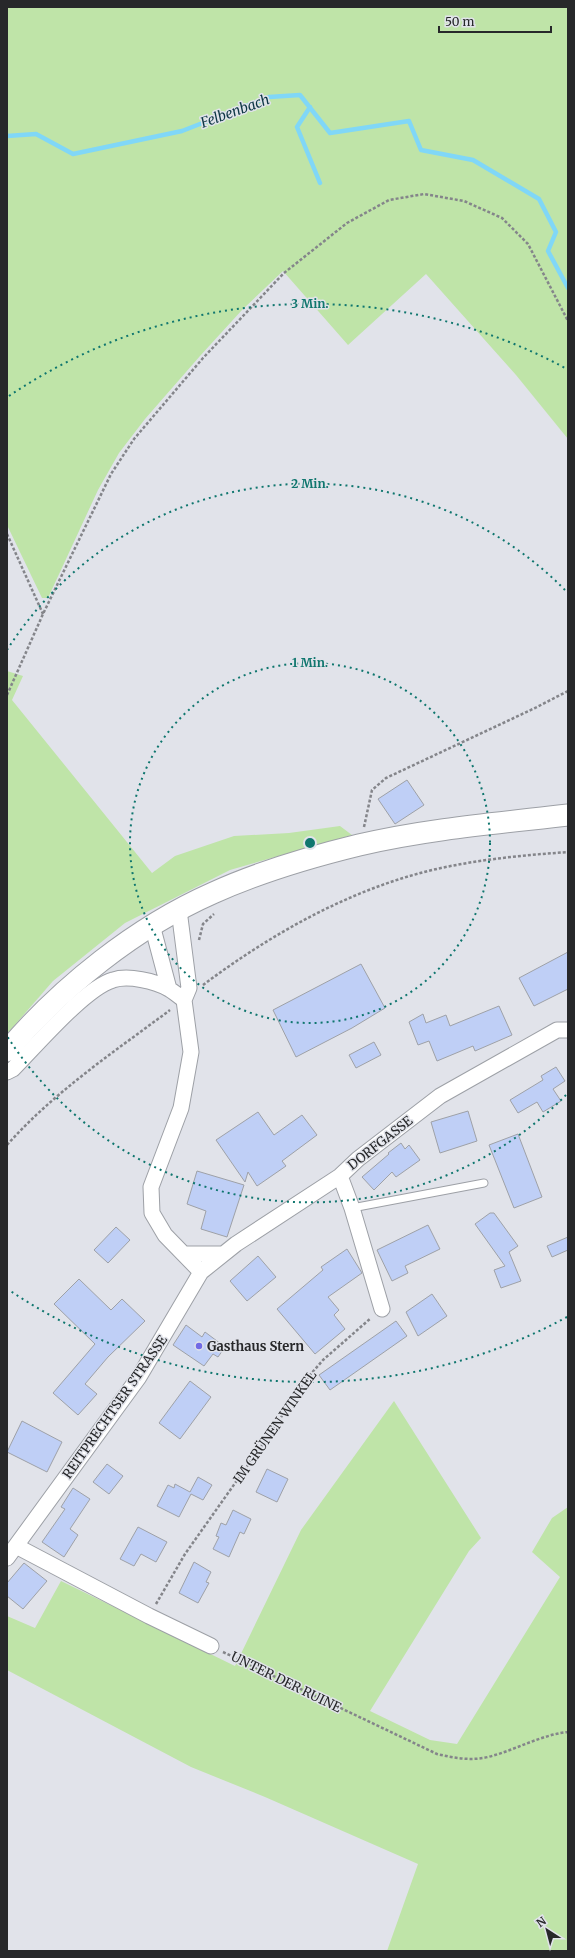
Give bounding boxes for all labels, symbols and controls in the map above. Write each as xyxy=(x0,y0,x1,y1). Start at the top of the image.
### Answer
scale bar xyxy=(439,8,551,34)
text: 50 m xyxy=(445,14,474,29)
water label: Felbenbach xyxy=(197,90,272,132)
text: 3 Min. xyxy=(291,296,329,311)
text: 2 Min. xyxy=(291,476,329,491)
text: 1 Min. xyxy=(292,655,328,670)
centre of rings xyxy=(303,836,317,850)
street label: DORFGASSE xyxy=(344,1112,417,1174)
street label: REITPRECHTSER STRASSE xyxy=(59,1331,171,1482)
place label: Gasthaus Stern xyxy=(207,1338,304,1355)
marker: Gasthaus Stern xyxy=(194,1341,204,1351)
street label: IM GRÜNEN WINKEL xyxy=(230,1367,320,1487)
street label: UNTER DER RUINE xyxy=(228,1648,345,1716)
north arrow xyxy=(527,1910,567,1950)
text: N xyxy=(533,1914,549,1930)

